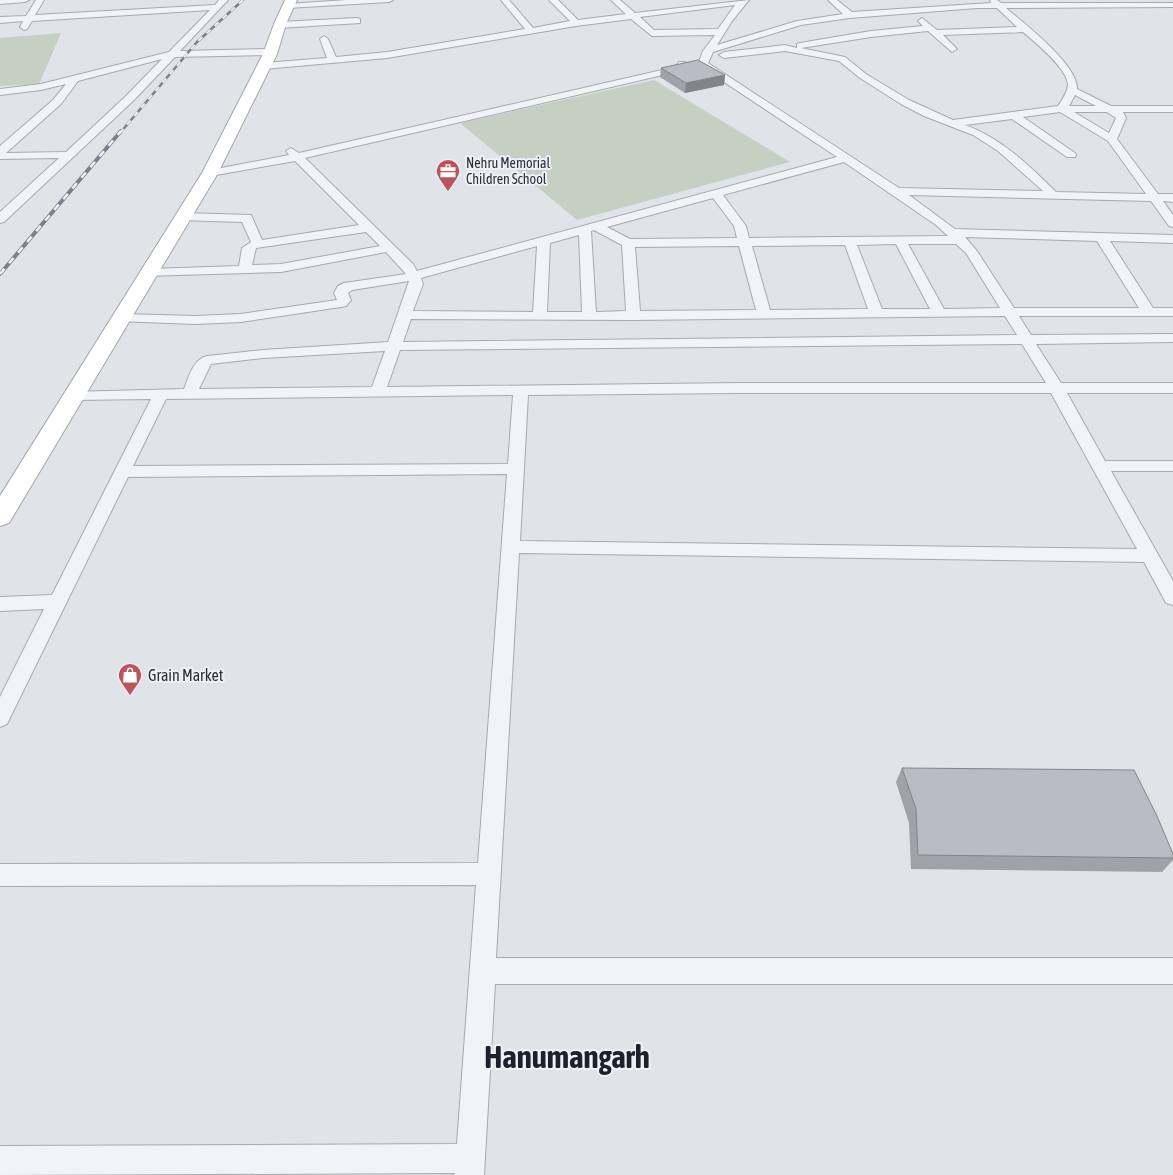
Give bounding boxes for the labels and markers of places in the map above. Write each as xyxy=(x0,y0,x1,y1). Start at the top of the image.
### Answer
place label: Nehru Memorial Children School xyxy=(466,155,550,187)
office icon: Nehru Memorial Children School xyxy=(435,158,461,192)
shop icon: Grain Market xyxy=(117,662,143,696)
place label: Grain Market xyxy=(148,666,224,684)

